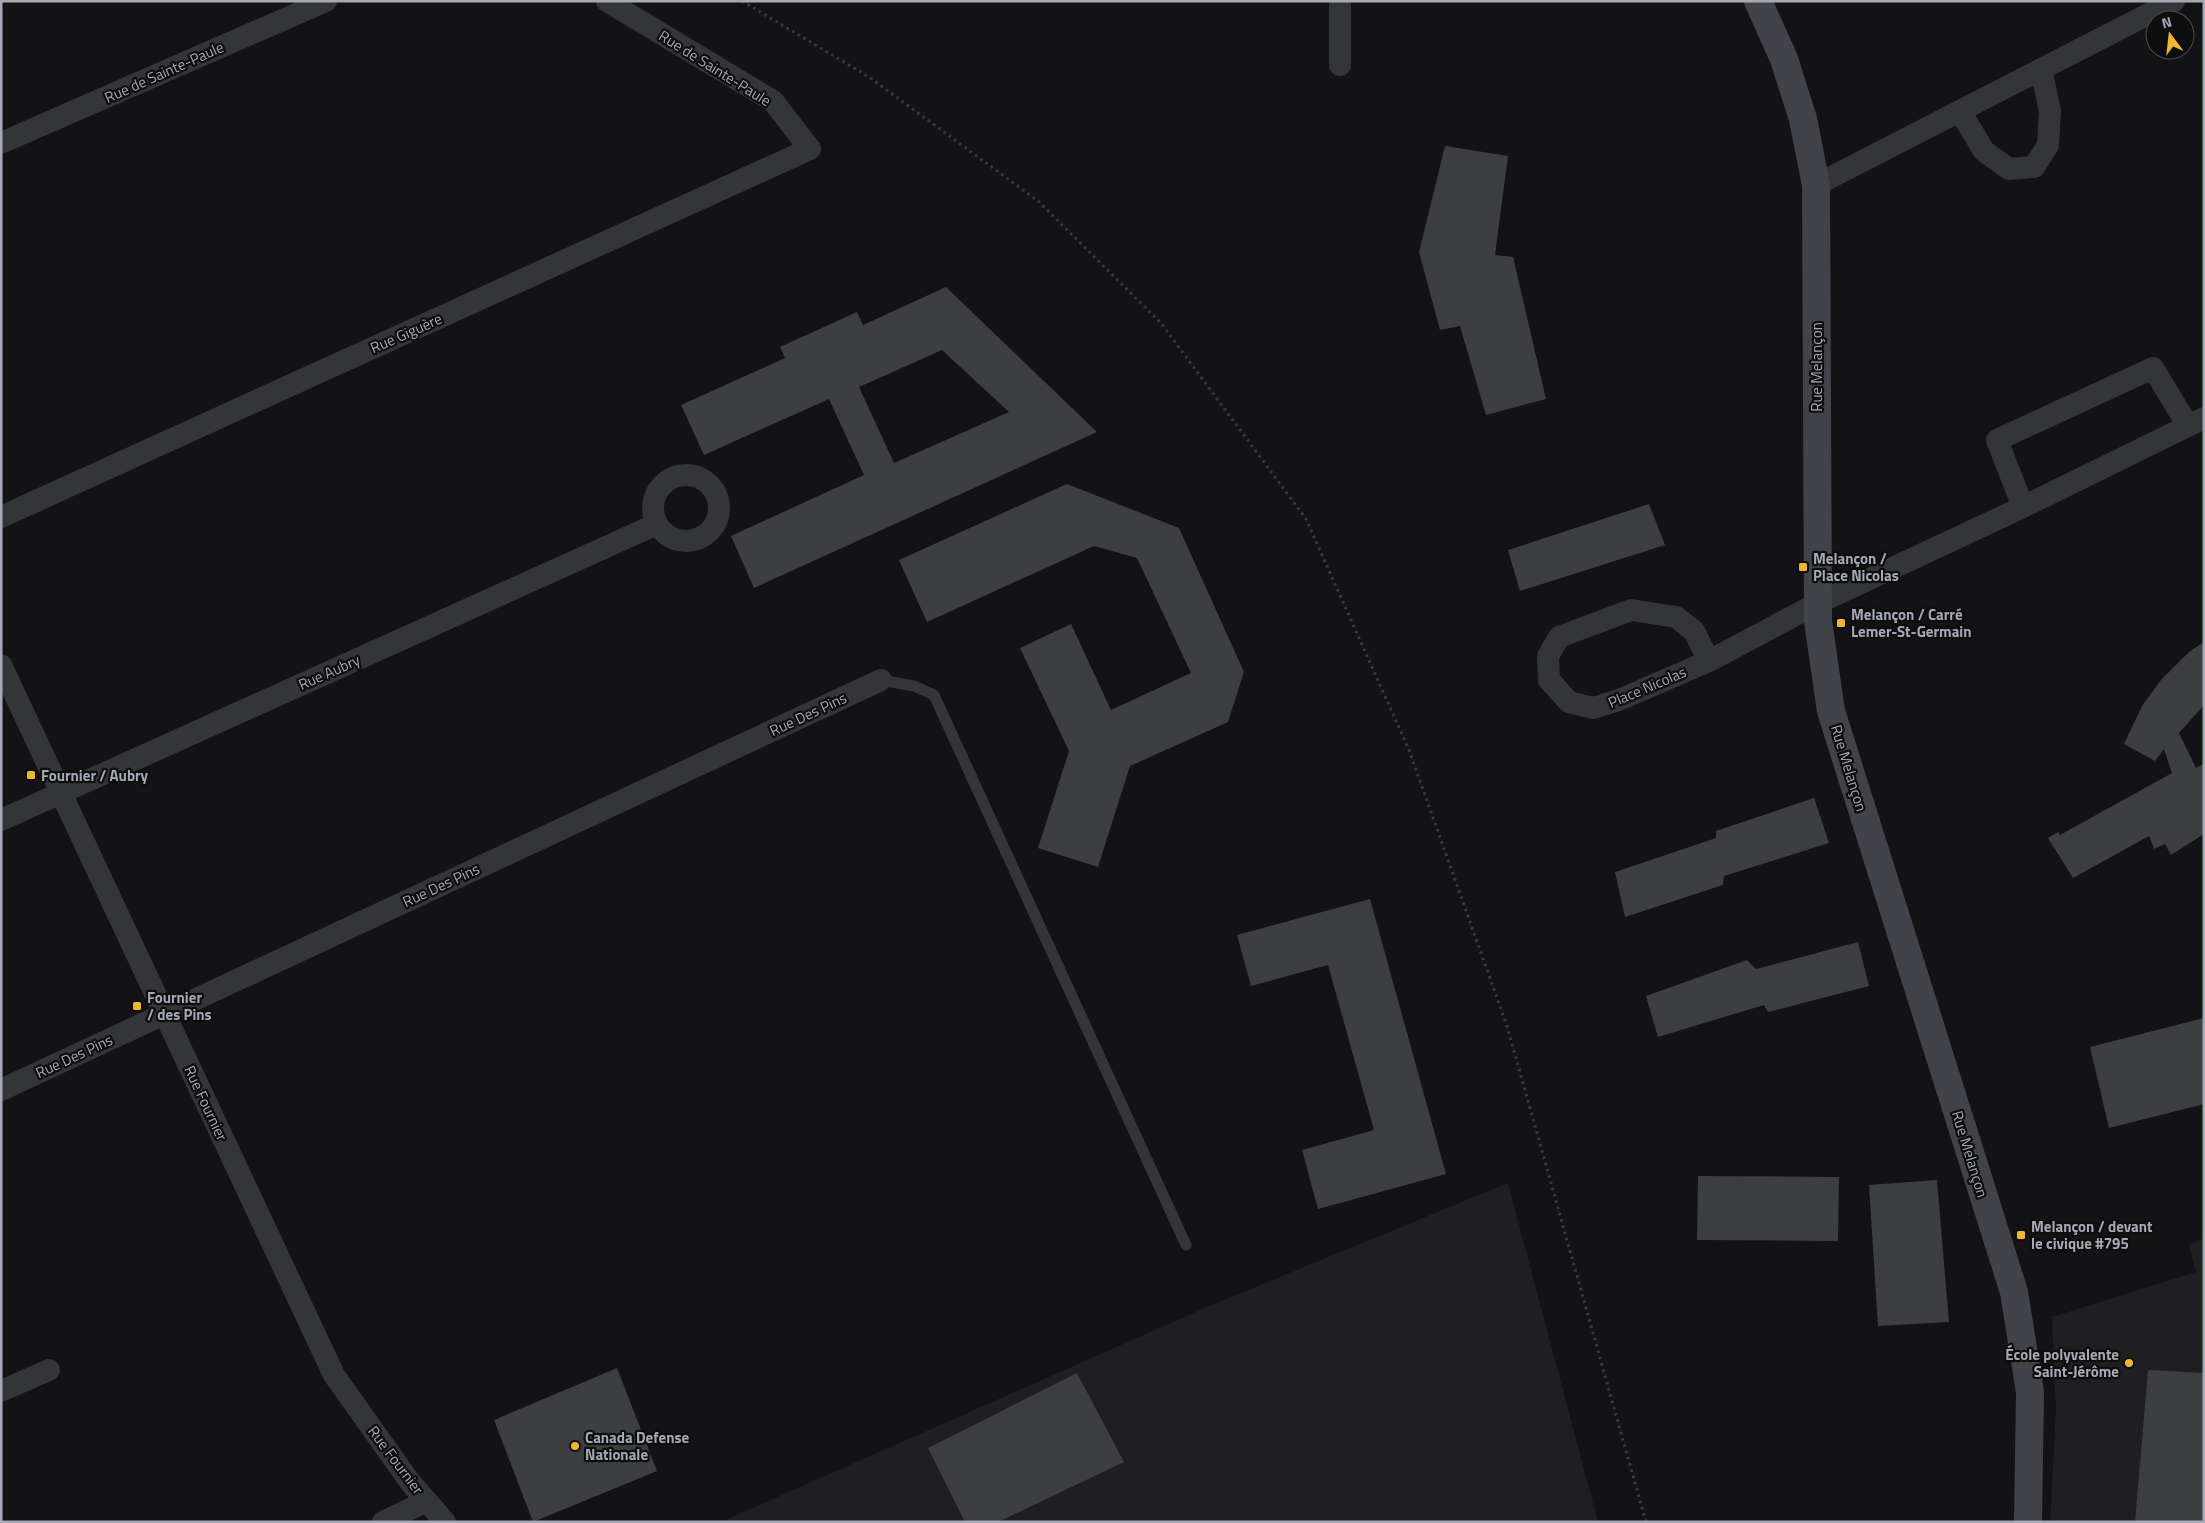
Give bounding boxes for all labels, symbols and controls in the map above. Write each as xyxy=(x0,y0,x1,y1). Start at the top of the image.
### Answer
north arrow xyxy=(2145,10,2195,60)
text: N xyxy=(2159,11,2174,33)
street label: Rue de Sainte-Paule xyxy=(654,24,776,112)
street label: Rue de Sainte-Paule xyxy=(101,35,227,109)
street label: Rue Giguère xyxy=(366,307,446,359)
street label: Rue Melançon xyxy=(1805,322,1828,412)
place label: Melançon / Place Nicolas xyxy=(1813,547,1899,587)
marker: Melançon / Place Nicolas xyxy=(1797,561,1809,573)
place label: Melançon / Carré Lemer-St-Germain xyxy=(1851,603,1971,643)
marker: Melançon / Carré Lemer-St-Germain xyxy=(1835,617,1847,629)
street label: Rue Aubry xyxy=(295,648,363,696)
street label: Place Nicolas xyxy=(1604,660,1690,714)
street label: Rue Des Pins xyxy=(766,686,850,742)
street label: Rue Melançon xyxy=(1825,722,1873,814)
place label: Fournier / Aubry xyxy=(41,764,149,787)
marker: Fournier / Aubry xyxy=(25,769,37,781)
street label: Rue Des Pins xyxy=(399,857,483,913)
place label: Fournier / des Pins xyxy=(147,986,212,1026)
marker: Fournier / des Pins xyxy=(131,1000,143,1012)
street label: Rue Des Pins xyxy=(32,1028,116,1084)
street label: Rue Fournier xyxy=(178,1062,234,1144)
street label: Rue Melançon xyxy=(1946,1108,1994,1200)
place label: Melançon / devant le civique #795 xyxy=(2031,1215,2153,1255)
marker: Melançon / devant le civique #795 xyxy=(2015,1229,2027,1241)
place label: École polyvalente Saint-Jérôme xyxy=(2005,1343,2119,1383)
marker: École polyvalente Saint-Jérôme xyxy=(2123,1357,2135,1369)
street label: Rue Fournier xyxy=(362,1421,430,1499)
place label: Canada Defense Nationale xyxy=(585,1426,690,1466)
marker: Canada Defense Nationale xyxy=(569,1440,581,1452)

